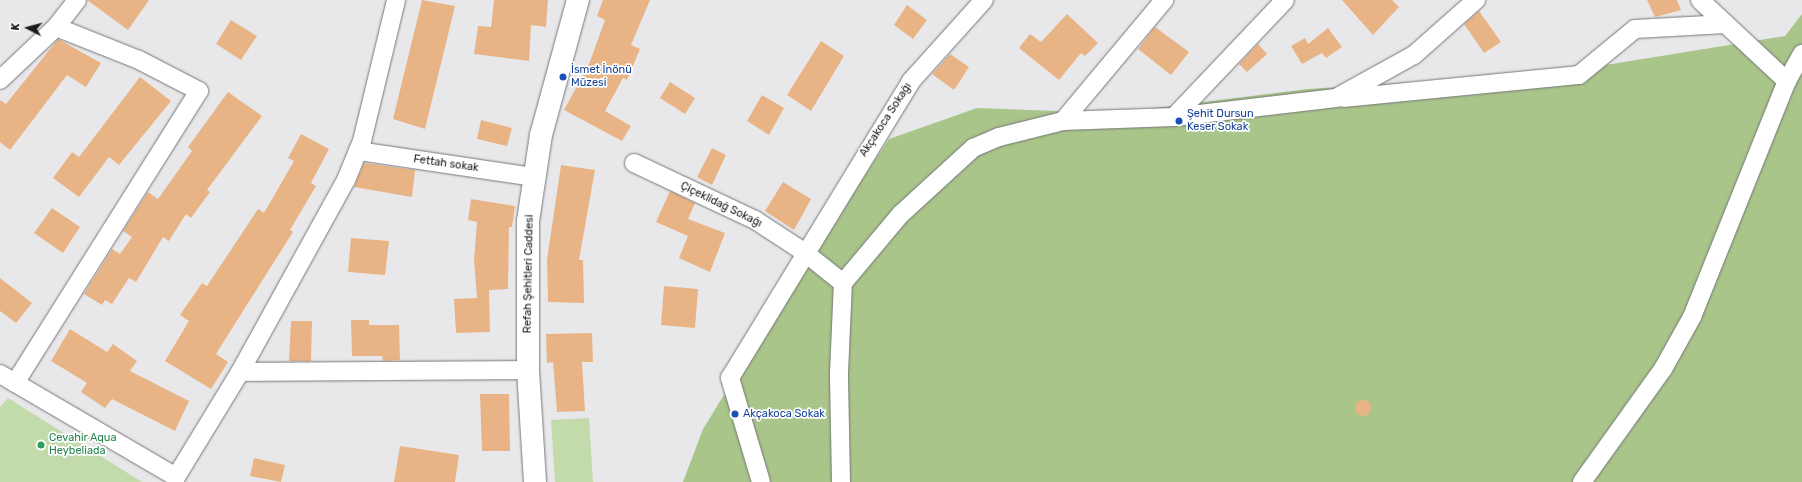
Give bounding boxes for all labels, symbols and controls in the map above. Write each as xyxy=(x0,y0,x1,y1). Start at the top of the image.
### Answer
north arrow xyxy=(8,8,48,48)
text: K xyxy=(9,22,22,31)
place label: İsmet İnönü Müzesi xyxy=(571,64,632,90)
marker: İsmet İnönü Müzesi xyxy=(558,72,568,82)
street label: Akçakoca Sokağı xyxy=(857,81,915,159)
place label: Şehit Dursun Keser Sokak xyxy=(1187,108,1254,134)
marker: Şehit Dursun Keser Sokak xyxy=(1174,116,1184,126)
street label: Fettah sokak xyxy=(413,153,479,175)
street label: Çiçeklidağ Sokağı xyxy=(678,180,764,230)
street label: Refah Şehitleri Caddesi xyxy=(521,214,537,334)
place label: Akçakoca Sokak xyxy=(743,407,825,421)
marker: Akçakoca Sokak xyxy=(730,409,740,419)
place label: Cevahir Aqua Heybeliada xyxy=(49,432,117,458)
marker: Cevahir Aqua Heybeliada xyxy=(36,440,46,450)

